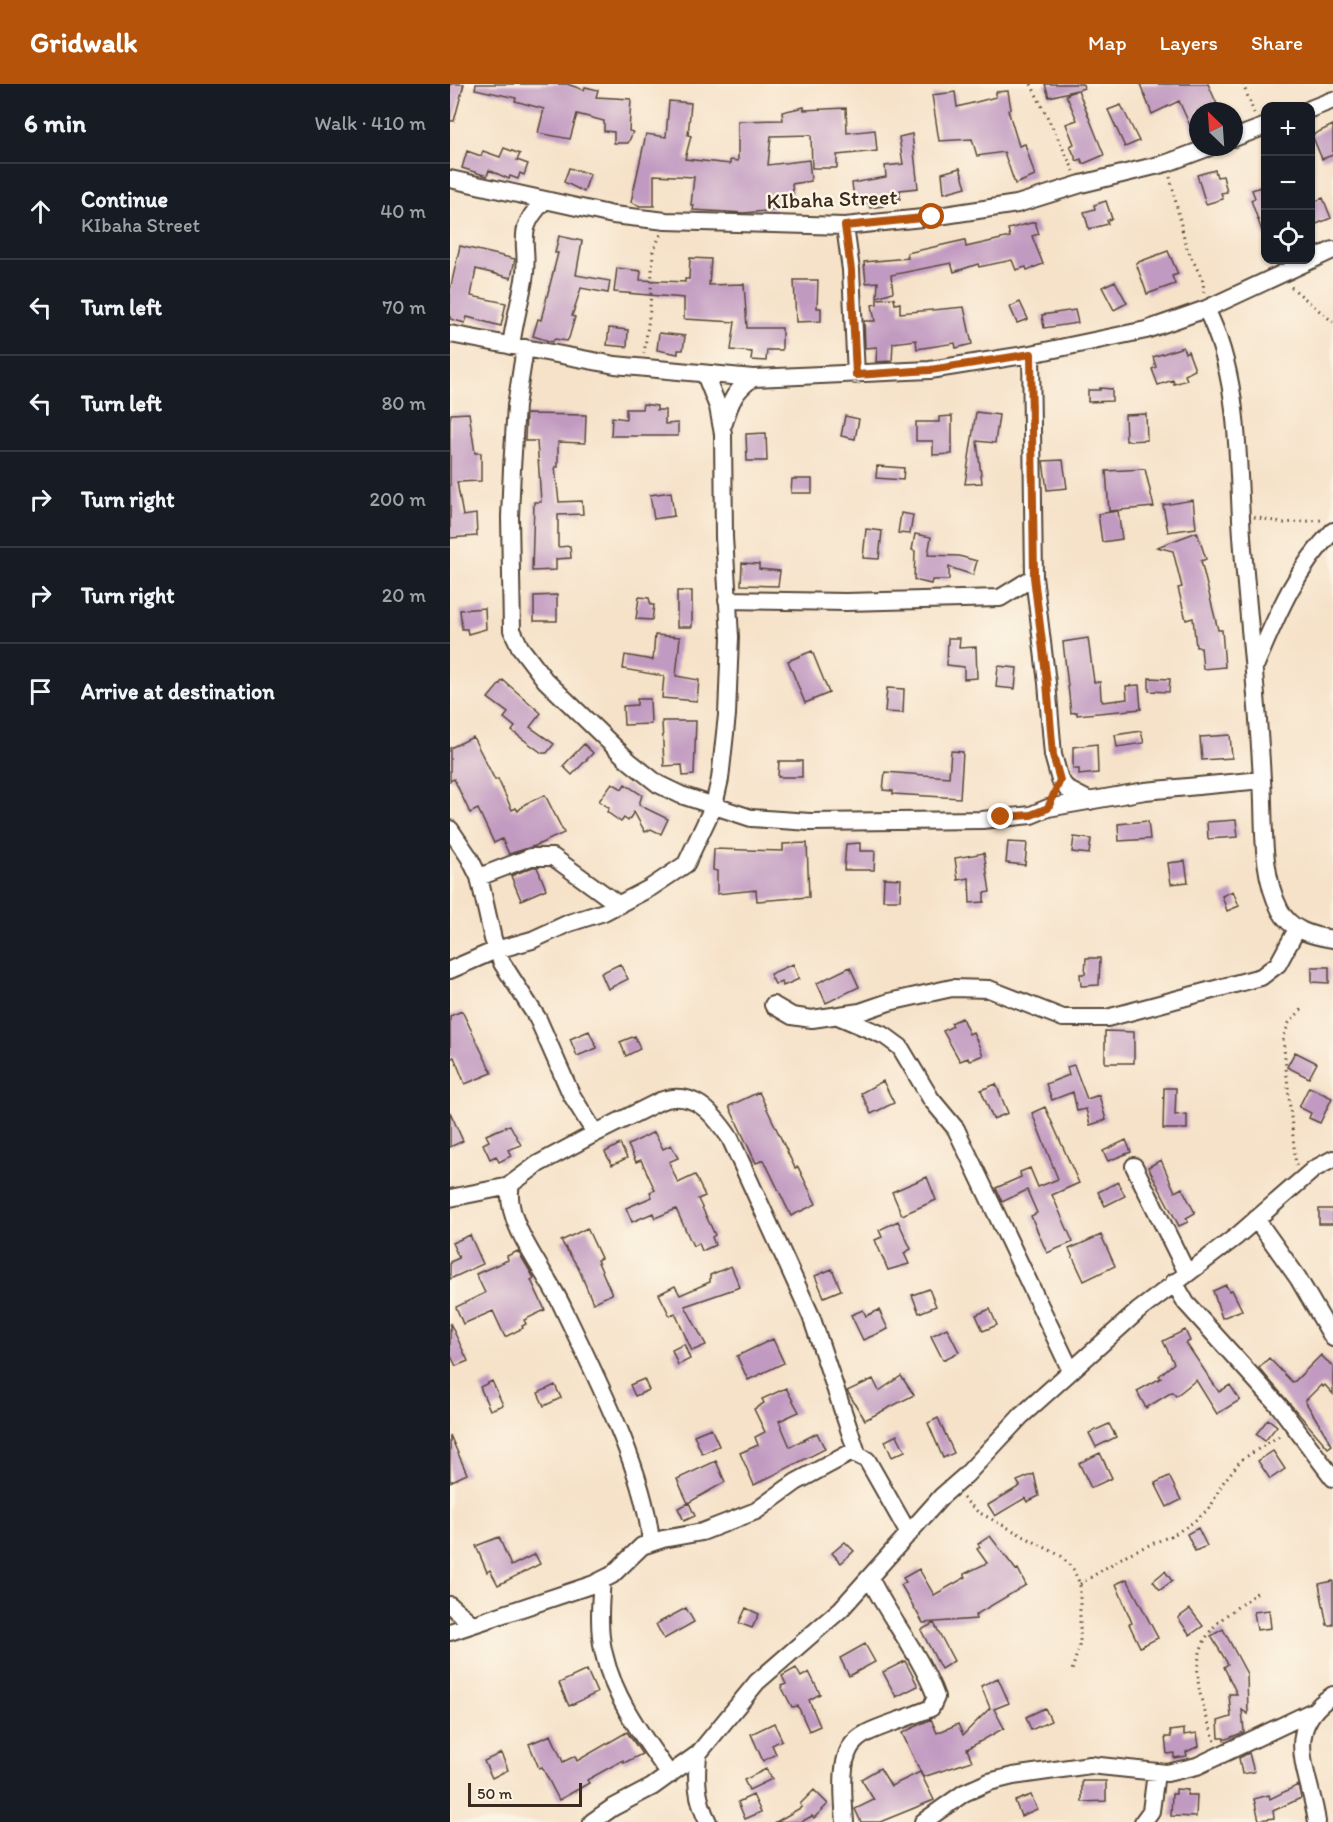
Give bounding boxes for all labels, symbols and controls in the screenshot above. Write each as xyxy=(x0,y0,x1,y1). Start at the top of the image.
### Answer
text: Gridwalk xyxy=(30,25,138,59)
text: Map xyxy=(1088,30,1127,55)
text: Layers xyxy=(1160,30,1218,55)
text: Share xyxy=(1251,30,1303,55)
north arrow xyxy=(1189,102,1243,156)
map controls xyxy=(1261,102,1315,264)
button: + xyxy=(1261,102,1315,156)
text: 6 min xyxy=(24,107,86,139)
text: Walk · 410 m xyxy=(315,111,426,135)
button: − xyxy=(1261,156,1315,210)
street label: KIbaha Street xyxy=(766,183,898,215)
text: Continue xyxy=(81,186,168,213)
icon: ahead xyxy=(24,195,57,228)
text: 40 m xyxy=(380,199,426,223)
route start xyxy=(918,203,944,229)
button: locate xyxy=(1261,210,1315,264)
text: KIbaha Street xyxy=(81,213,200,237)
icon: left xyxy=(24,291,57,324)
text: Turn left xyxy=(81,294,162,321)
text: 70 m xyxy=(382,295,426,319)
icon: left xyxy=(24,387,57,420)
text: Turn left xyxy=(81,390,162,417)
text: 80 m xyxy=(381,391,426,415)
icon: right xyxy=(24,483,57,516)
text: Turn right xyxy=(81,486,175,513)
text: 200 m xyxy=(370,487,426,511)
icon: right xyxy=(24,579,57,612)
text: Turn right xyxy=(81,582,175,609)
text: 20 m xyxy=(382,583,426,607)
icon: arrive xyxy=(24,675,57,708)
text: Arrive at destination xyxy=(81,678,275,705)
route end xyxy=(987,803,1013,829)
scale bar xyxy=(468,1780,582,1808)
text: 50 m xyxy=(477,1784,512,1803)

